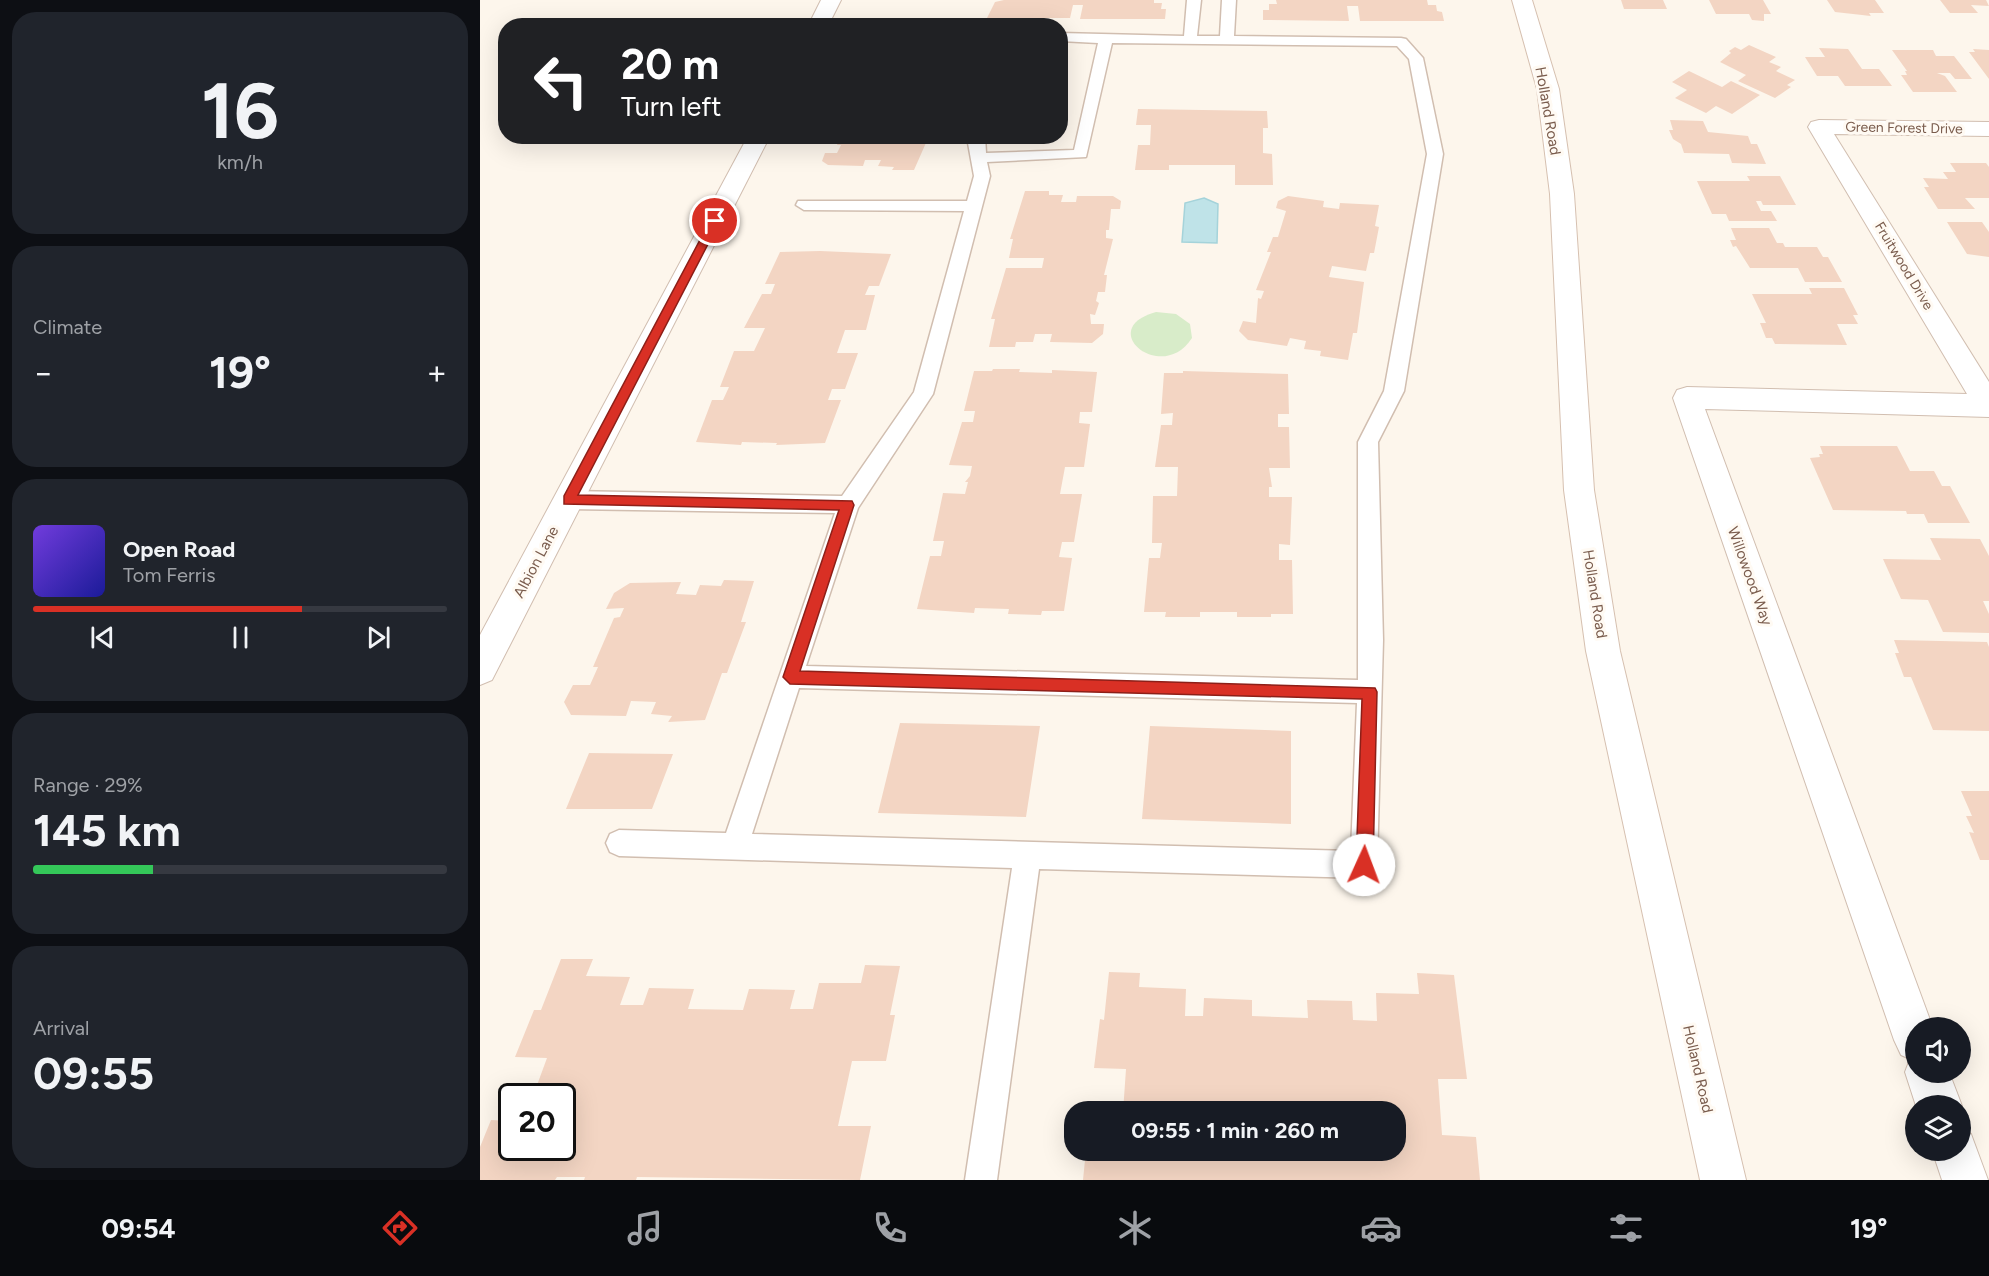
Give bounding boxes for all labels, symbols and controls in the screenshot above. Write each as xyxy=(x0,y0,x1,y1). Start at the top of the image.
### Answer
text: 20 m xyxy=(621,39,719,90)
icon: left xyxy=(522,42,600,120)
text: 16 xyxy=(201,64,279,158)
street label: Holland Road xyxy=(1531,65,1565,157)
text: Turn left xyxy=(621,90,721,123)
street label: Green Forest Drive xyxy=(1845,118,1963,138)
text: km/h xyxy=(217,150,263,174)
pin xyxy=(689,195,740,246)
icon: arrive xyxy=(698,204,731,237)
street label: Fruitwood Drive xyxy=(1871,219,1937,313)
text: Climate xyxy=(33,315,102,339)
text: 19° xyxy=(209,345,271,399)
text: − xyxy=(33,353,54,392)
text: + xyxy=(426,353,447,392)
street label: Albion Lane xyxy=(510,523,562,601)
street label: Willowood Way xyxy=(1724,524,1776,628)
text: Open Road xyxy=(123,536,235,563)
street label: Holland Road xyxy=(1579,548,1611,640)
text: Tom Ferris xyxy=(123,563,216,587)
icon: previous xyxy=(86,621,119,654)
icon: pause xyxy=(224,621,257,654)
icon: next xyxy=(362,621,395,654)
text: Range · 29% xyxy=(33,773,143,797)
text: 145 km xyxy=(33,803,181,857)
position arrow xyxy=(1332,833,1396,897)
text: Arrival xyxy=(33,1016,89,1040)
map controls xyxy=(1905,1017,1971,1161)
button: sound xyxy=(1905,1017,1971,1083)
street label: Holland Road xyxy=(1679,1023,1717,1115)
text: 09:55 xyxy=(33,1046,154,1100)
speed limit sign: 20 xyxy=(498,1083,576,1161)
button: layers xyxy=(1905,1095,1971,1161)
text: 09:55 · 1 min · 260 m xyxy=(1131,1117,1339,1144)
icon: directions xyxy=(379,1207,421,1249)
icon: music xyxy=(624,1207,666,1249)
icon: phone xyxy=(869,1207,911,1249)
icon: climate xyxy=(1114,1207,1156,1249)
icon: car xyxy=(1360,1207,1402,1249)
icon: filters xyxy=(1605,1207,1647,1249)
text: 09:54 xyxy=(102,1212,176,1245)
text: 19° xyxy=(1850,1212,1887,1245)

